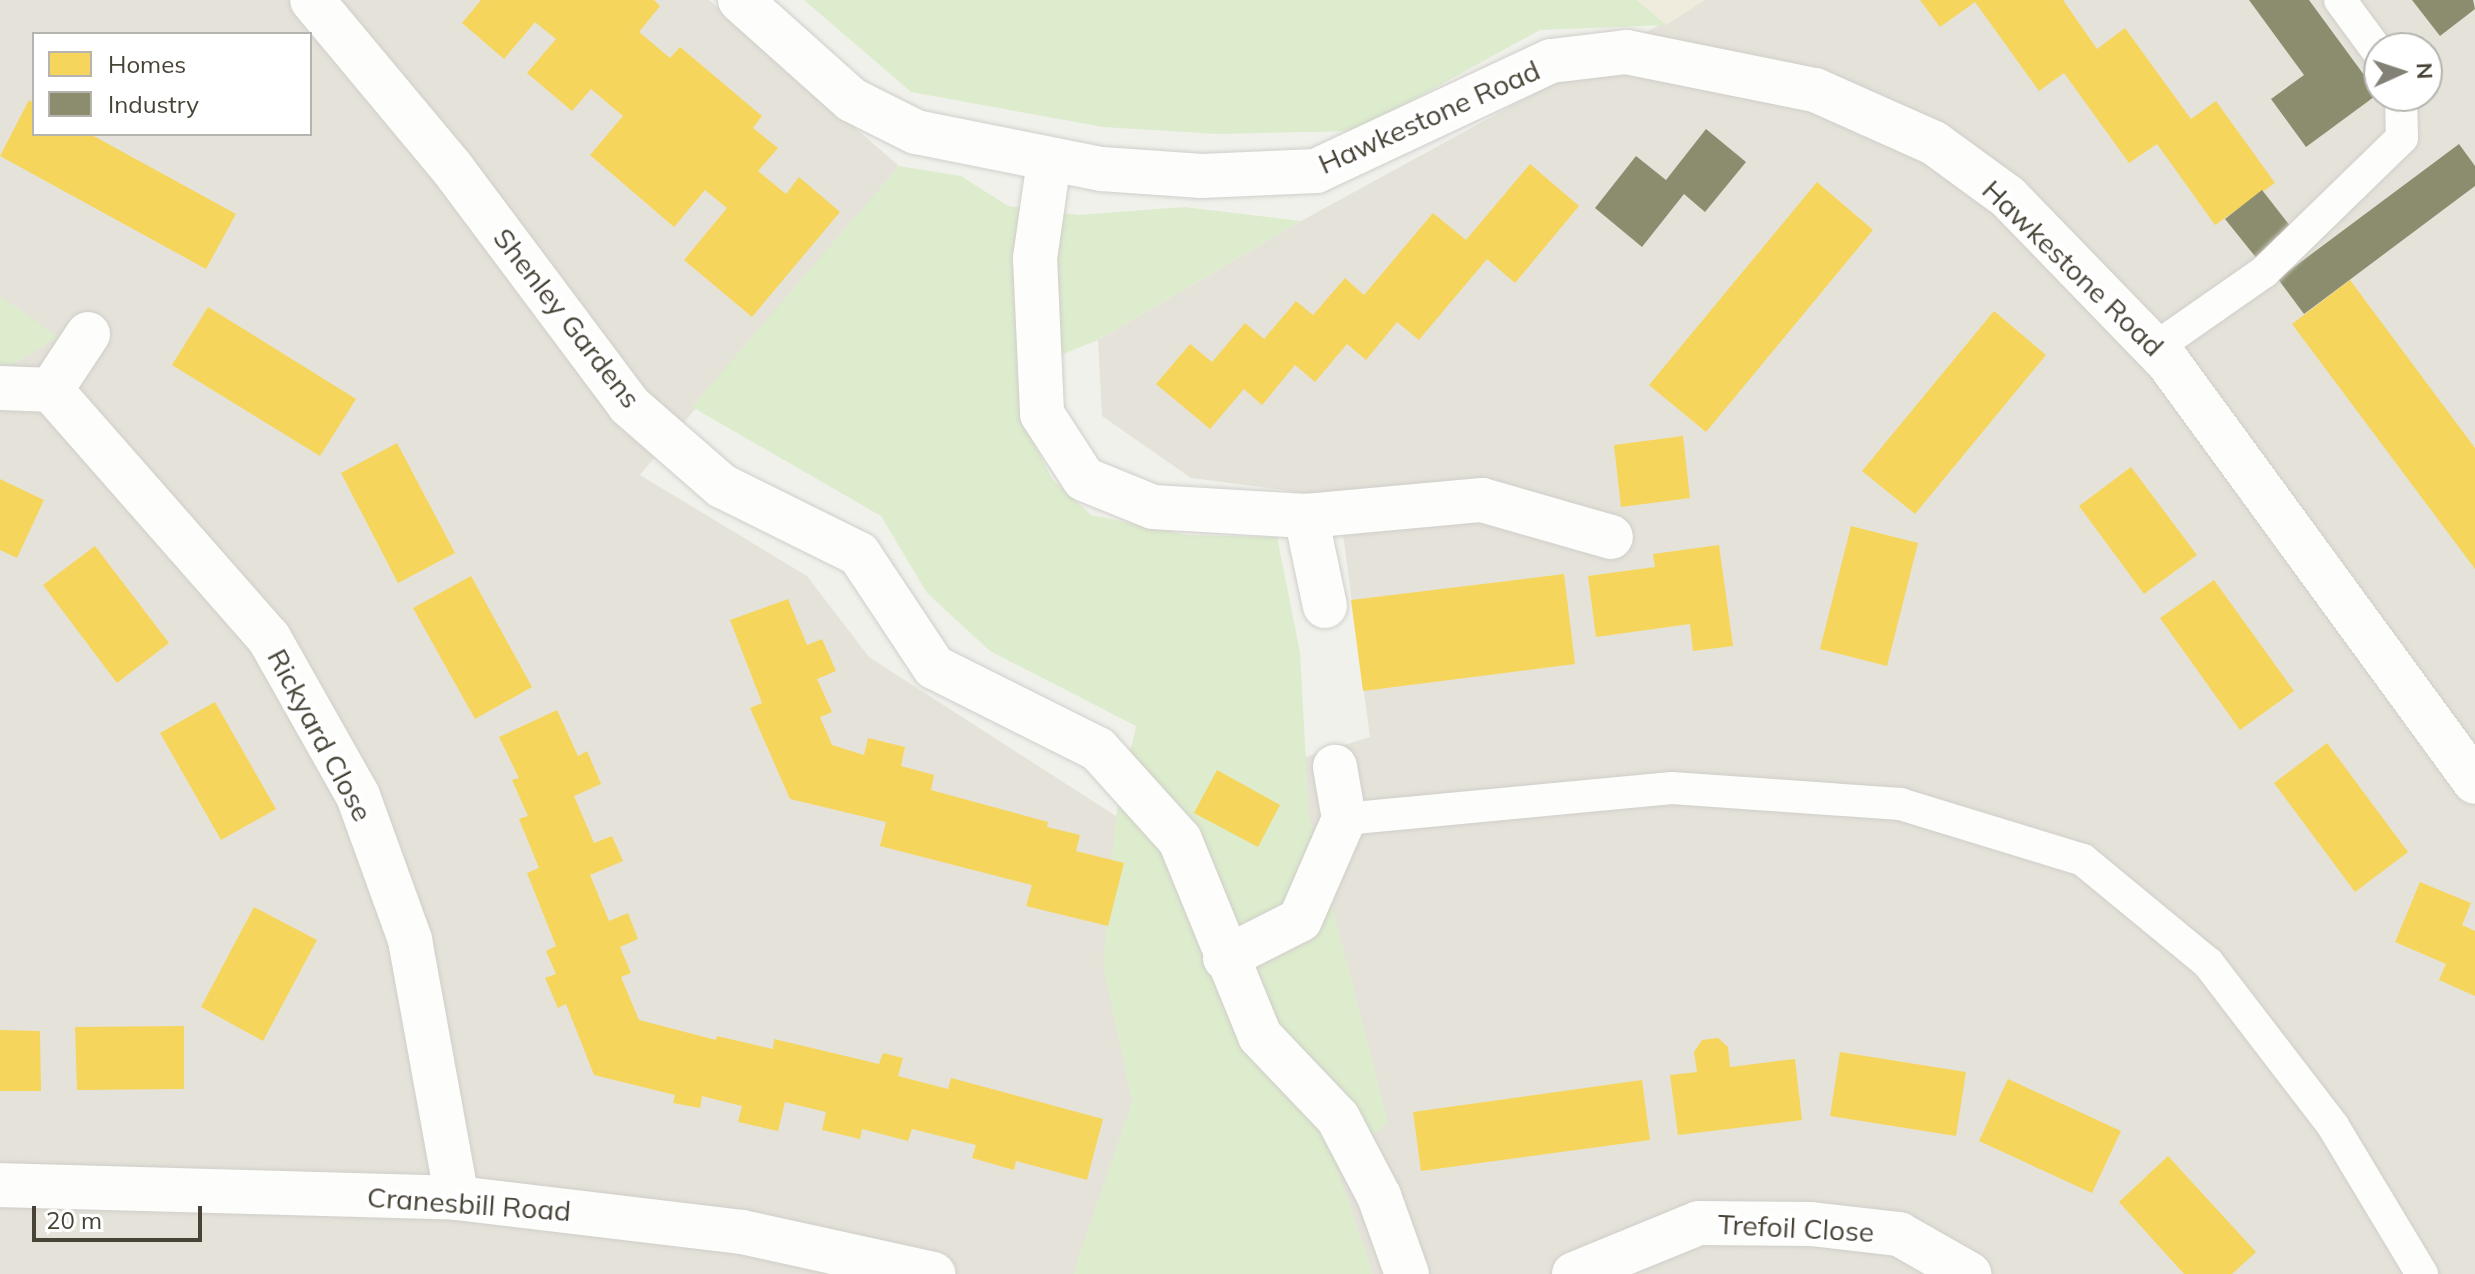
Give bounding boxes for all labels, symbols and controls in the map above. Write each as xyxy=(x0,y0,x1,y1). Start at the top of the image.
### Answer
legend xyxy=(32,32,312,136)
north arrow xyxy=(2363,32,2443,112)
text: Homes xyxy=(108,49,186,79)
street label: Hawkestone Road xyxy=(1313,53,1545,181)
text: N xyxy=(2411,62,2439,80)
text: Industry xyxy=(108,89,199,119)
street label: Hawkestone Road xyxy=(1975,173,2171,363)
street label: Shenley Gardens xyxy=(486,221,648,415)
street label: Rickyard Close xyxy=(261,643,379,827)
street label: Cranesbill Road xyxy=(366,1180,572,1228)
scale bar xyxy=(36,1190,206,1240)
text: 20 m xyxy=(46,1205,102,1235)
street label: Trefoil Close xyxy=(1717,1207,1875,1249)

